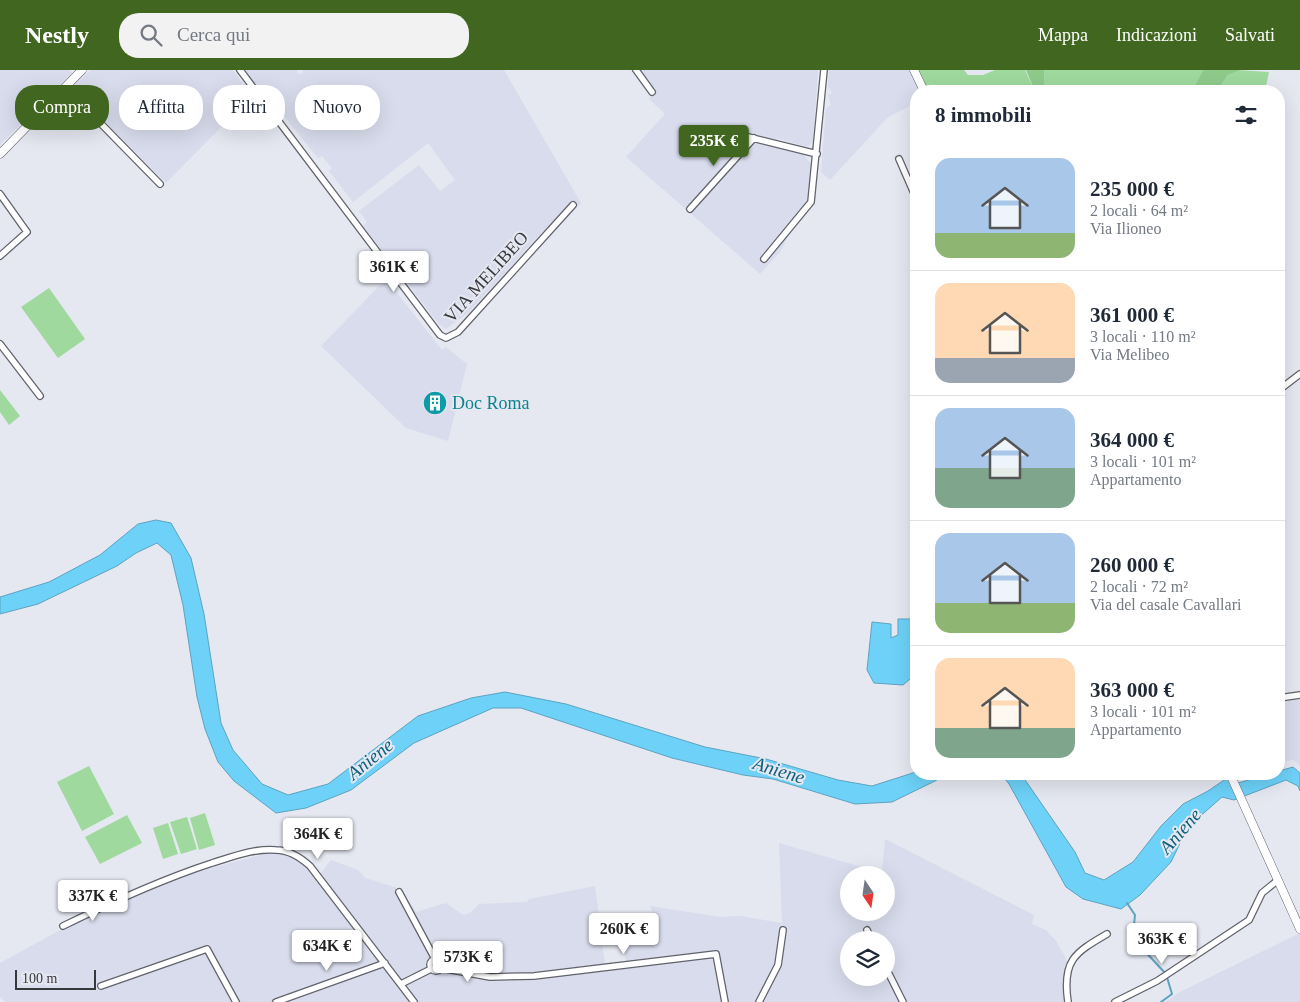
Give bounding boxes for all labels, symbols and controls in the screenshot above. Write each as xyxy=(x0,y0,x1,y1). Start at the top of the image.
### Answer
search box xyxy=(119,13,469,58)
icon: search xyxy=(137,21,165,49)
text: Nestly xyxy=(25,22,89,48)
text: Cerca qui xyxy=(177,24,250,45)
text: Mappa xyxy=(1038,25,1088,45)
text: Indicazioni xyxy=(1116,25,1197,45)
text: Salvati xyxy=(1225,25,1275,45)
chip: Compra xyxy=(15,85,109,130)
chip: Affitta xyxy=(119,85,203,130)
chip: Filtri xyxy=(213,85,285,130)
chip: Nuovo xyxy=(295,85,380,130)
icon: filters xyxy=(1232,101,1260,129)
text: 8 immobili xyxy=(935,103,1031,127)
pin: 235K € xyxy=(673,124,755,167)
text: 235K € xyxy=(690,132,738,149)
text: 235 000 € xyxy=(1090,177,1174,201)
icon: home xyxy=(975,178,1035,238)
text: 2 locali · 64 m² xyxy=(1090,202,1188,219)
text: Via Ilioneo xyxy=(1090,220,1161,237)
street label: VIA MELIBEO xyxy=(440,227,532,327)
pin: 361K € xyxy=(353,250,435,293)
text: 361K € xyxy=(370,258,418,275)
icon: home xyxy=(975,303,1035,363)
text: 361 000 € xyxy=(1090,303,1174,327)
text: 3 locali · 110 m² xyxy=(1090,328,1196,345)
text: Via Melibeo xyxy=(1090,346,1169,363)
building icon: Doc Roma xyxy=(422,390,448,416)
place label: Doc Roma xyxy=(452,393,529,413)
icon: home xyxy=(975,428,1035,488)
text: 364 000 € xyxy=(1090,428,1174,452)
text: 3 locali · 101 m² xyxy=(1090,453,1196,470)
text: Appartamento xyxy=(1090,471,1182,488)
icon: home xyxy=(975,553,1035,613)
text: 260 000 € xyxy=(1090,553,1174,577)
text: 2 locali · 72 m² xyxy=(1090,578,1188,595)
text: Via del casale Cavallari xyxy=(1090,596,1241,613)
icon: home xyxy=(975,678,1035,738)
text: 363 000 € xyxy=(1090,678,1174,702)
text: 3 locali · 101 m² xyxy=(1090,703,1196,720)
text: Appartamento xyxy=(1090,721,1182,738)
water label: Aniene xyxy=(341,734,397,785)
water label: Aniene xyxy=(749,752,807,788)
water label: Aniene xyxy=(1153,804,1205,859)
pin: 364K € xyxy=(277,818,359,860)
text: 364K € xyxy=(294,825,342,842)
north arrow xyxy=(840,866,895,921)
map controls xyxy=(840,866,895,986)
pin: 337K € xyxy=(52,880,134,922)
text: 337K € xyxy=(69,887,117,904)
pin: 260K € xyxy=(583,912,665,955)
text: 260K € xyxy=(600,920,648,937)
pin: 363K € xyxy=(1121,922,1203,965)
pin: 634K € xyxy=(286,930,368,972)
text: 363K € xyxy=(1138,930,1186,947)
button: layers xyxy=(840,931,895,986)
text: 634K € xyxy=(303,937,351,954)
pin: 573K € xyxy=(427,940,509,983)
text: 573K € xyxy=(444,948,492,965)
scale bar xyxy=(15,967,96,990)
text: 100 m xyxy=(22,971,57,986)

